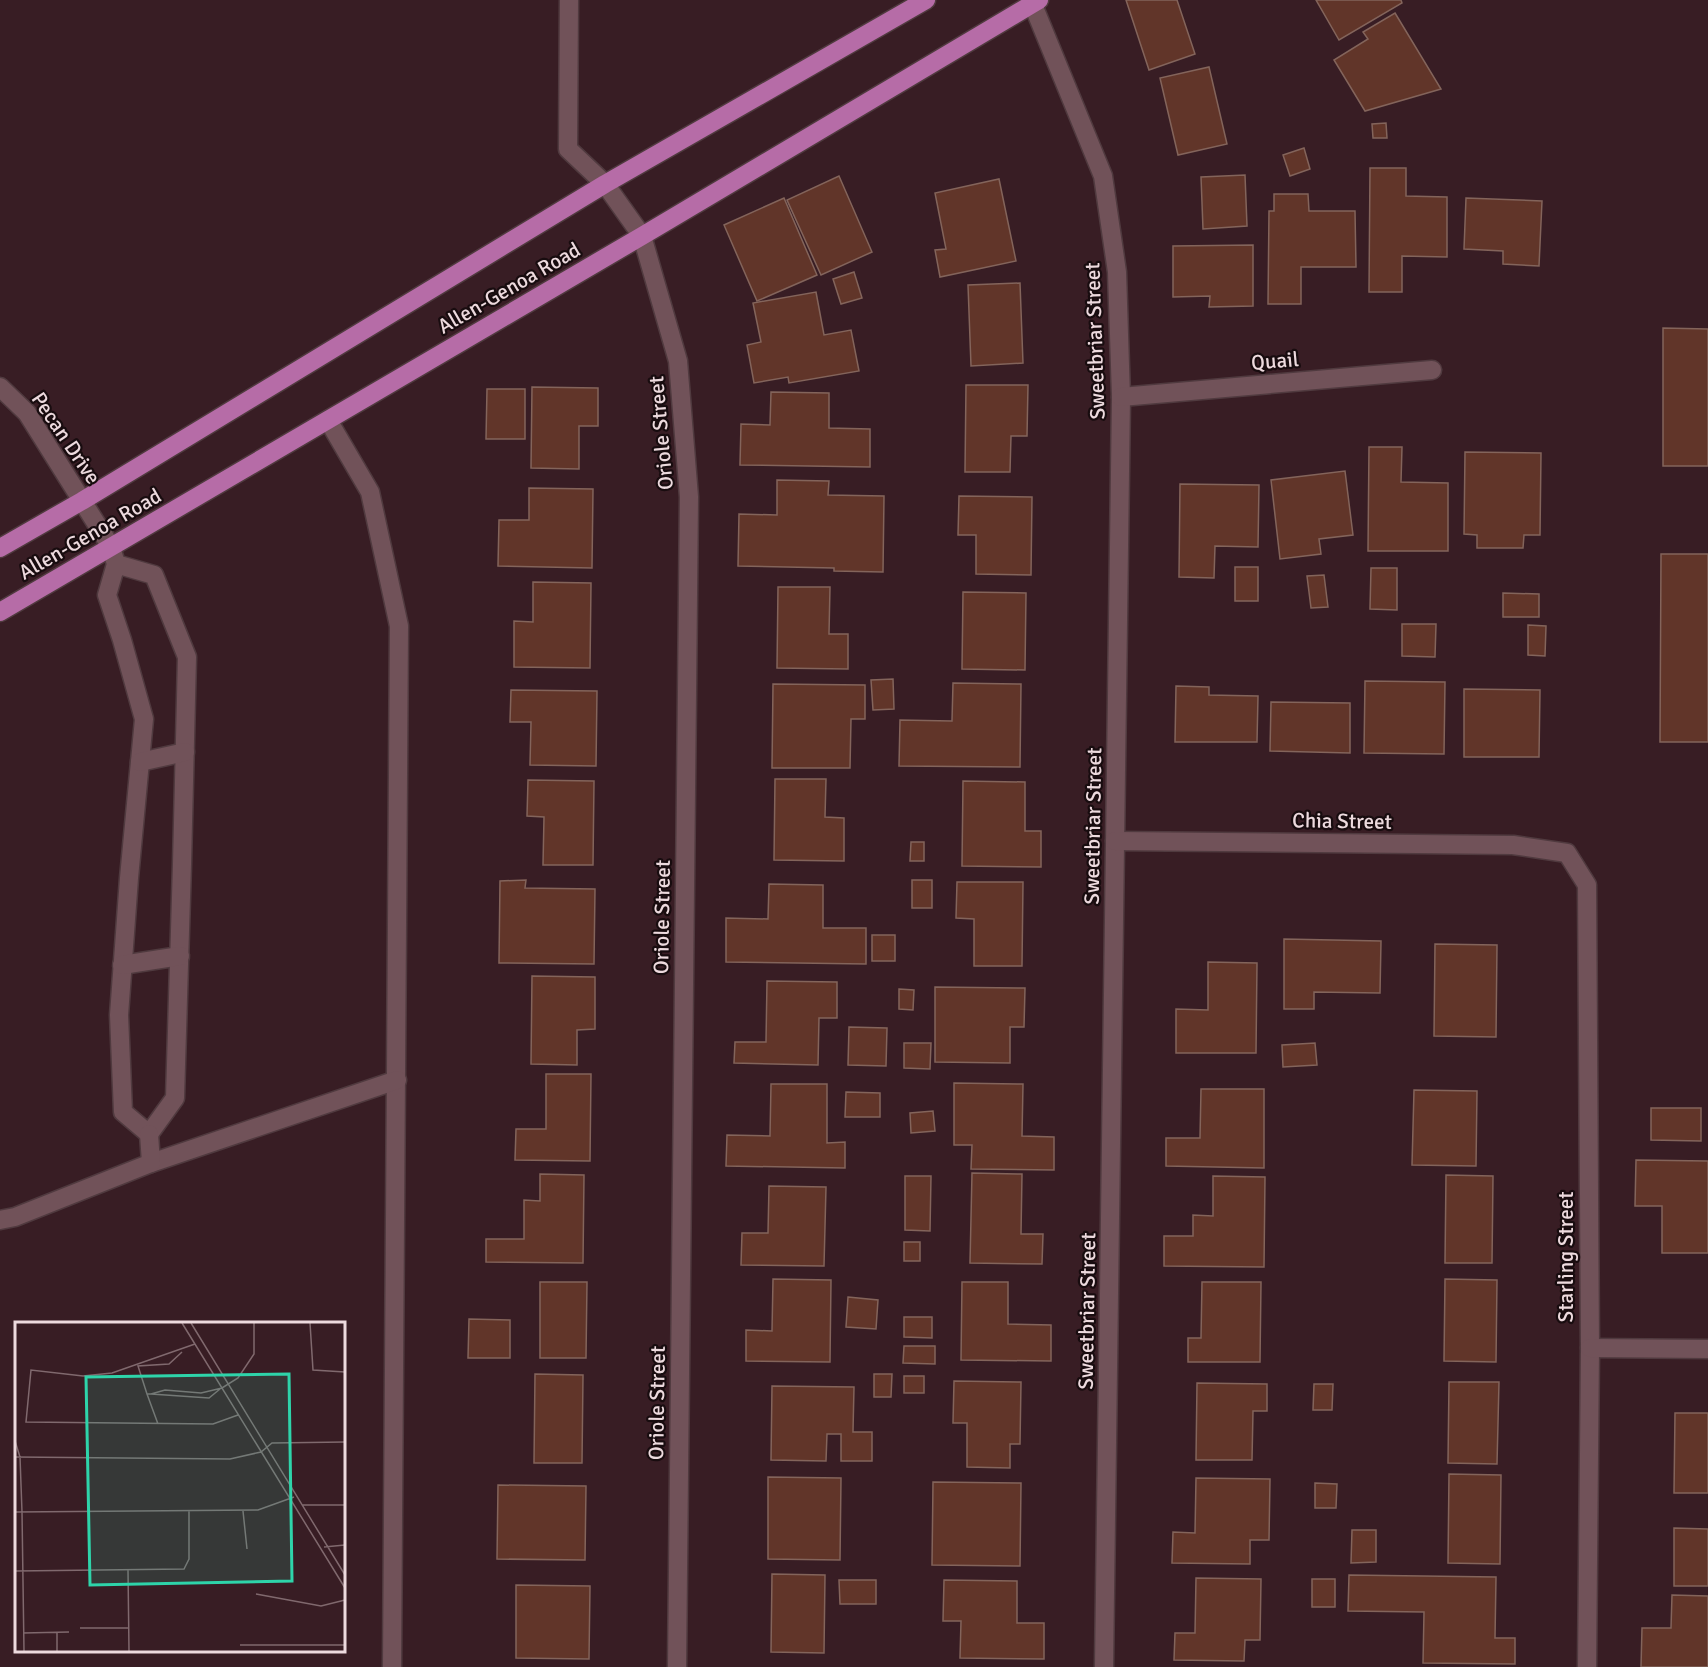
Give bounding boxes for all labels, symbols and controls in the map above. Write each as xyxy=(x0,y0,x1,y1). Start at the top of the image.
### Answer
street label: Allen-Genoa Road xyxy=(433,237,585,339)
street label: Sweetbriar Street xyxy=(1079,262,1111,420)
street label: Quail xyxy=(1250,346,1300,376)
street label: Oriole Street xyxy=(643,375,679,491)
street label: Pecan Drive xyxy=(26,387,106,489)
street label: Allen-Genoa Road xyxy=(14,483,166,585)
street label: Sweetbriar Street xyxy=(1079,747,1107,905)
street label: Chia Street xyxy=(1292,807,1392,835)
street label: Oriole Street xyxy=(648,860,676,974)
street label: Starling Street xyxy=(1553,1191,1579,1323)
street label: Sweetbriar Street xyxy=(1073,1232,1101,1390)
inset map xyxy=(15,1322,345,1652)
street label: Oriole Street xyxy=(643,1346,671,1460)

